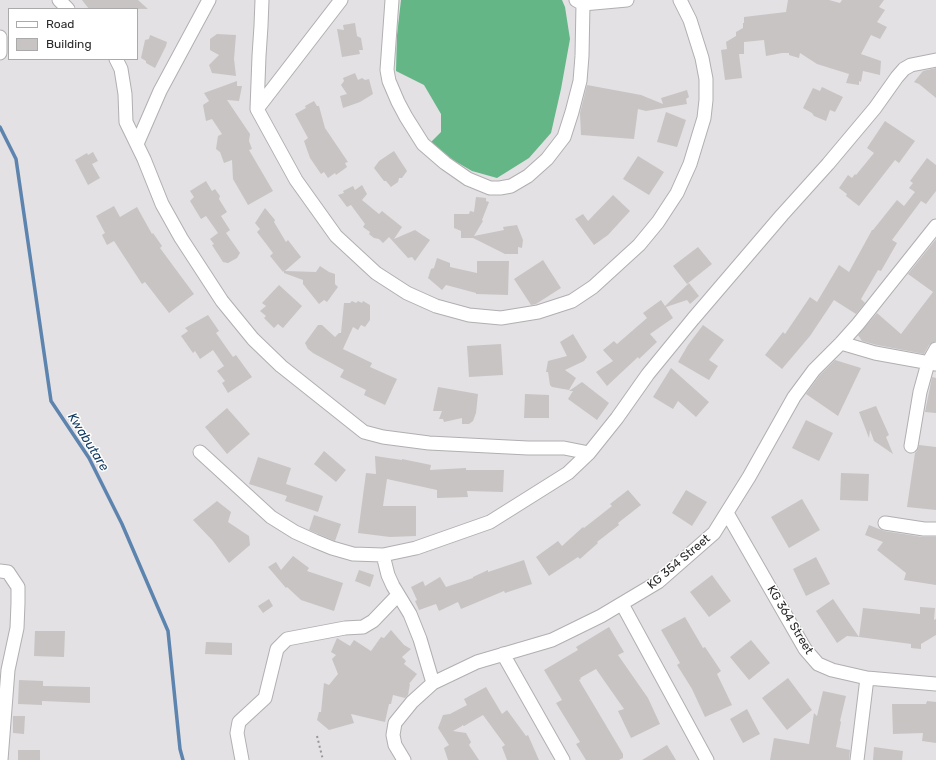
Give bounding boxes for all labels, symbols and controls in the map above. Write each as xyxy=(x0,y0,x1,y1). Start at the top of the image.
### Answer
legend xyxy=(8,8,138,60)
text: Road xyxy=(46,17,74,31)
text: Building xyxy=(46,37,92,51)
water label: Kwabutare xyxy=(64,410,112,474)
street label: KG 354 Street xyxy=(645,532,713,592)
street label: KG 364 Street xyxy=(764,583,816,657)

